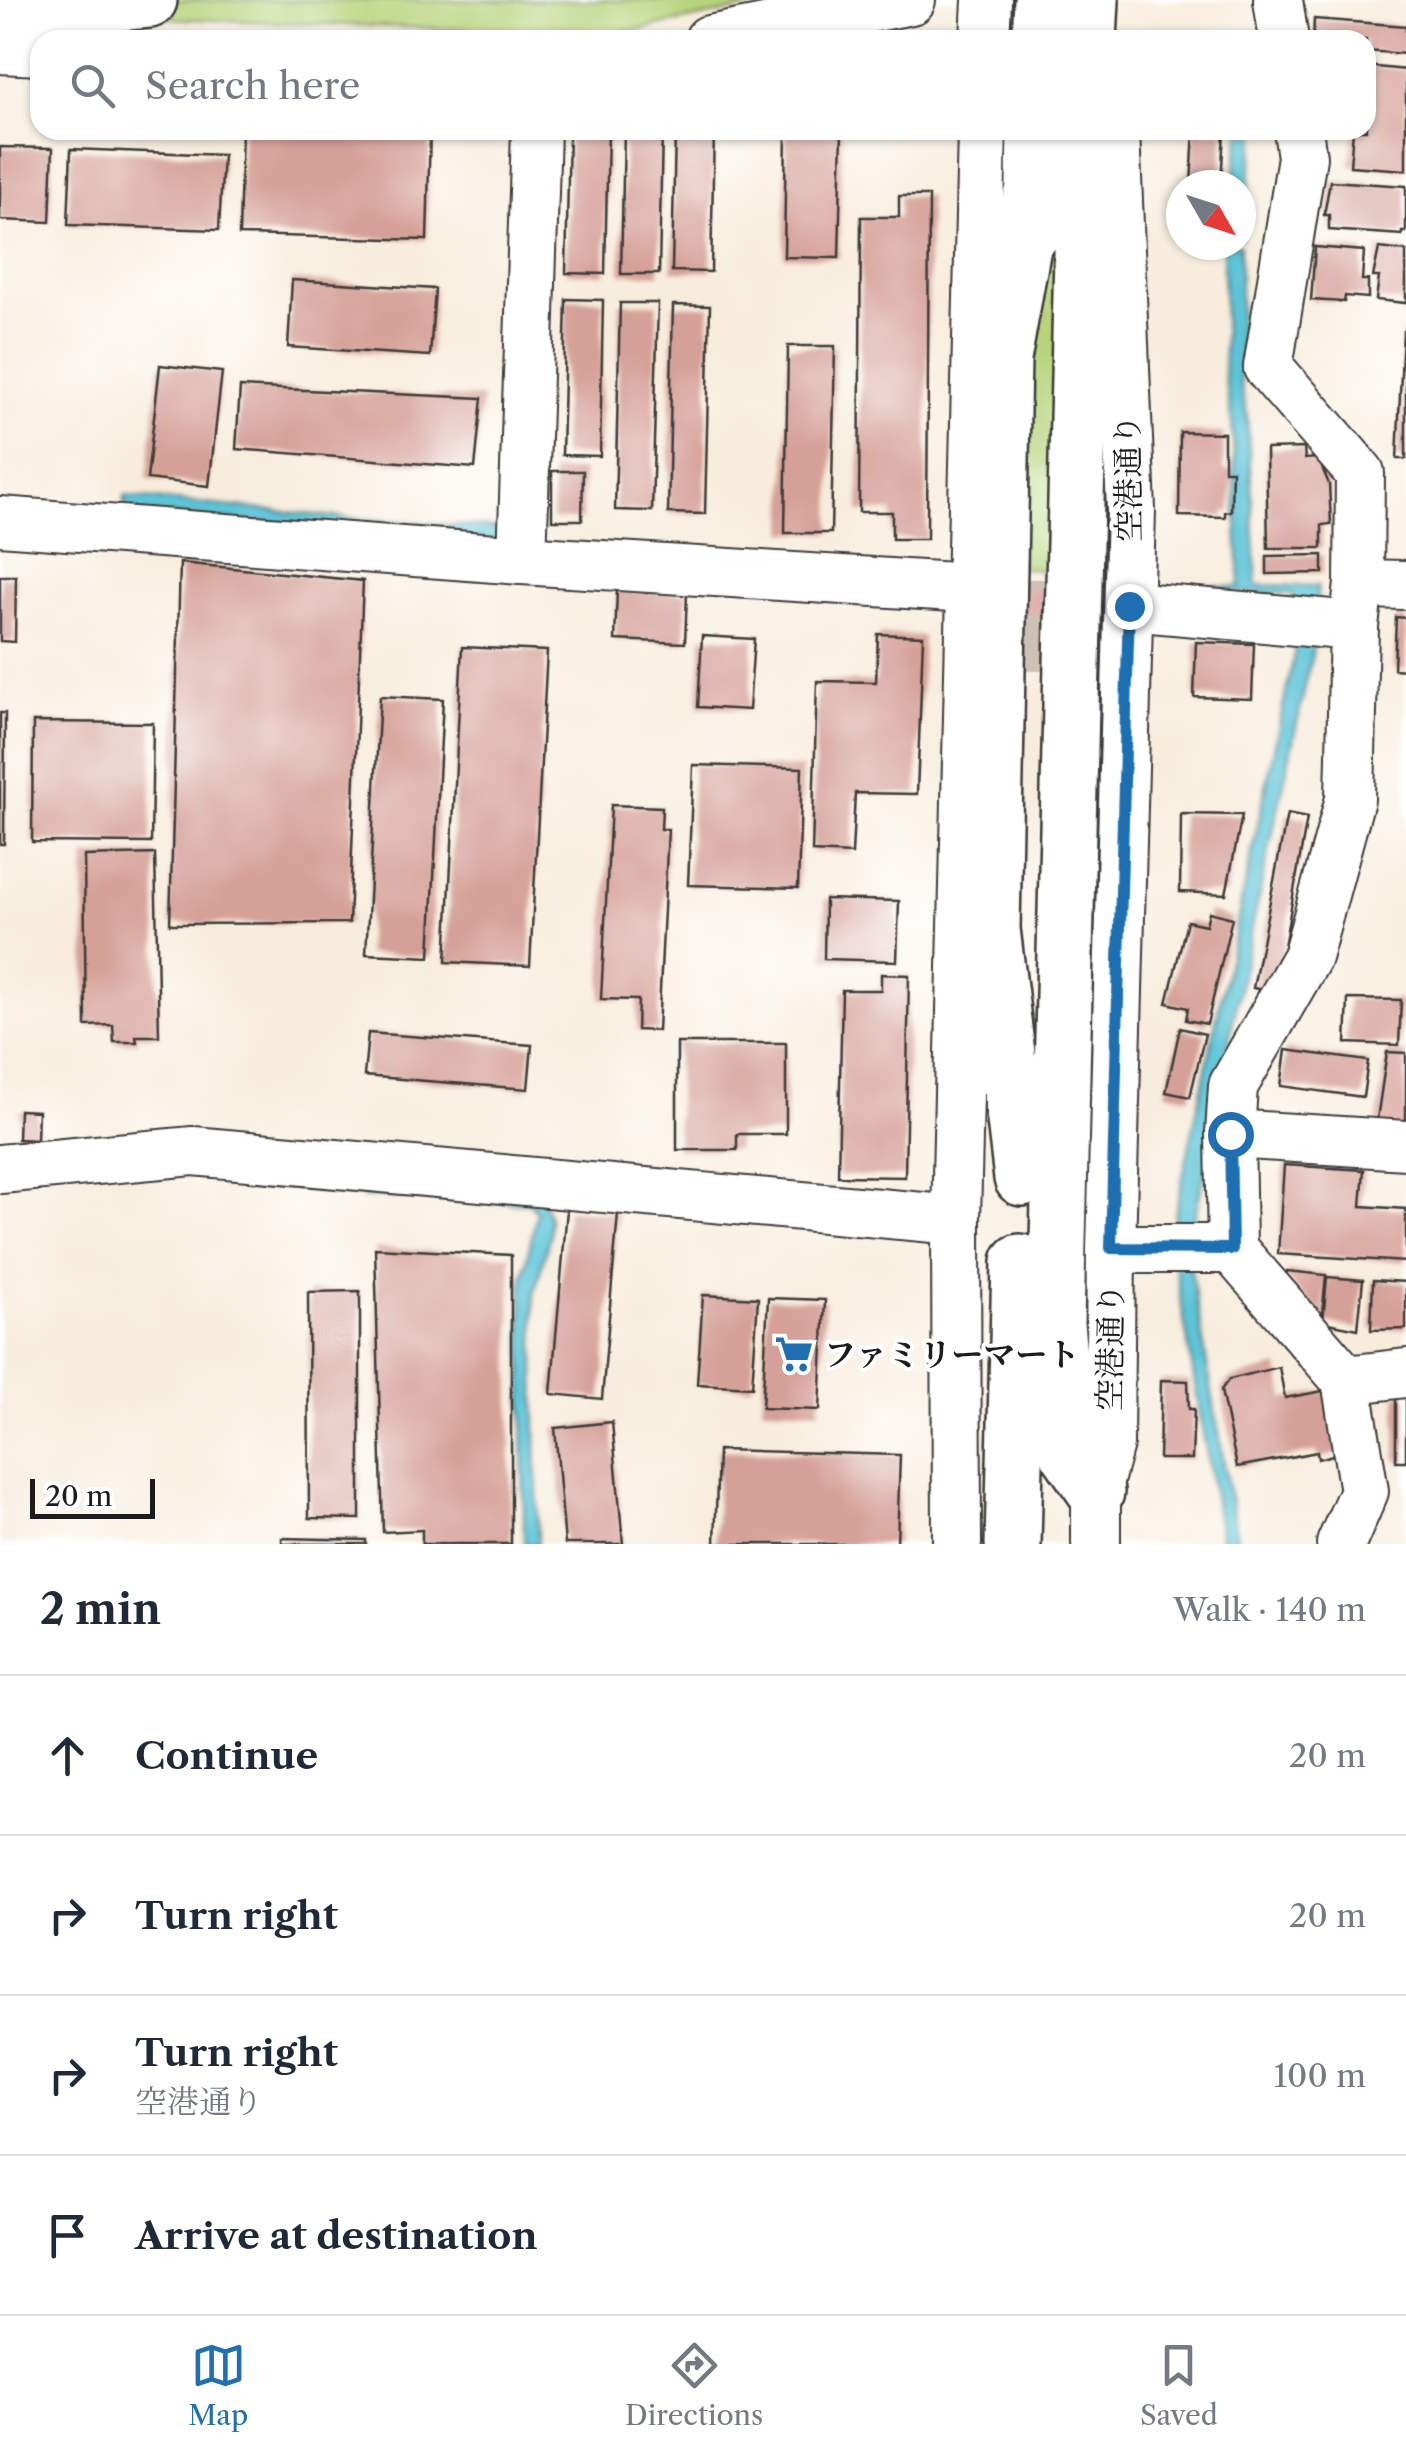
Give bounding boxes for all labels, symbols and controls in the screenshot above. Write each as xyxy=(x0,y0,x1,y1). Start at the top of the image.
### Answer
search box xyxy=(30,30,1376,140)
icon: search xyxy=(65,58,120,113)
text: Search here xyxy=(145,62,360,109)
north arrow xyxy=(1166,170,1256,260)
street label: 空港通り xyxy=(1107,414,1149,542)
route end xyxy=(1107,584,1153,630)
route start xyxy=(1208,1112,1254,1158)
street label: 空港通り xyxy=(1089,1283,1131,1411)
supermarket icon: ファミリーマート xyxy=(773,1333,815,1375)
place label: ファミリーマート xyxy=(824,1335,1079,1374)
scale bar xyxy=(30,1474,155,1518)
text: 20 m xyxy=(45,1479,112,1513)
text: 2 min xyxy=(40,1583,161,1635)
text: Walk · 140 m xyxy=(1173,1590,1366,1629)
icon: ahead xyxy=(40,1728,95,1783)
text: Continue xyxy=(135,1732,318,1779)
text: 20 m xyxy=(1289,1736,1366,1775)
icon: right xyxy=(40,1888,95,1943)
text: Turn right xyxy=(135,1892,338,1939)
text: 20 m xyxy=(1289,1896,1366,1935)
text: Turn right xyxy=(135,2029,338,2076)
icon: right xyxy=(40,2048,95,2103)
text: 100 m xyxy=(1274,2056,1366,2095)
text: 空港通り xyxy=(135,2082,263,2121)
icon: arrive xyxy=(40,2208,95,2263)
text: Arrive at destination xyxy=(135,2212,538,2259)
tab: Map xyxy=(188,2338,248,2432)
tab: Directions xyxy=(625,2338,763,2432)
tab: Saved xyxy=(1140,2338,1218,2432)

